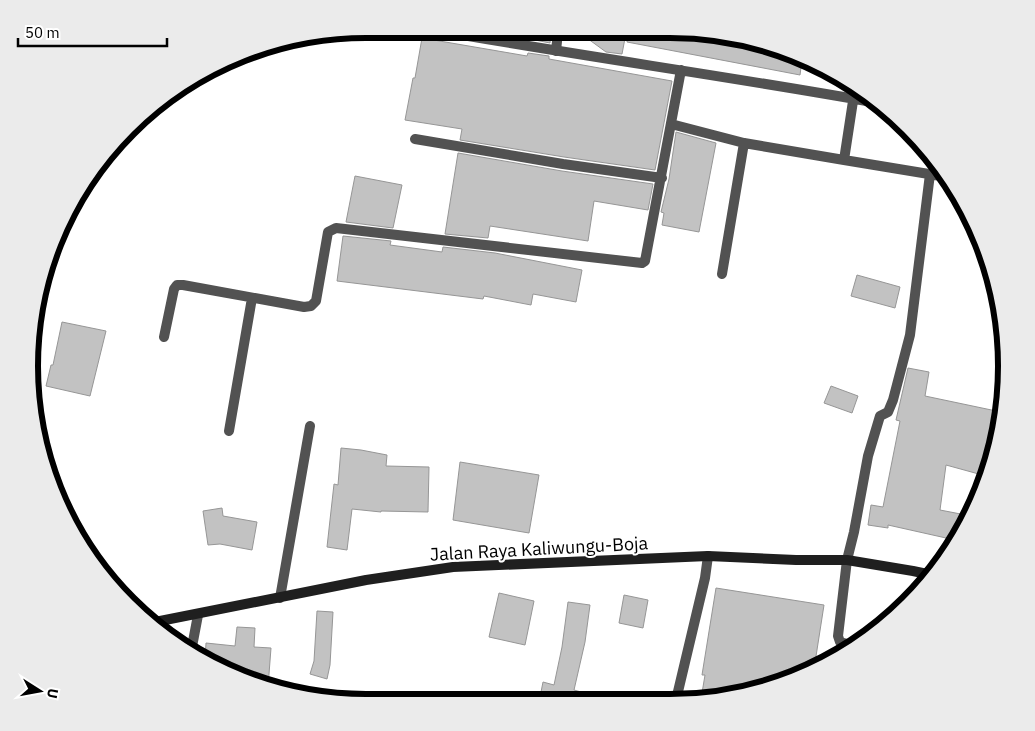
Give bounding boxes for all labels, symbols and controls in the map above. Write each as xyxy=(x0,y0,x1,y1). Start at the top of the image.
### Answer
scale bar xyxy=(18,15,166,47)
text: 50 m xyxy=(25,23,60,42)
street label: Jalan Raya Kaliwungu-Boja xyxy=(429,531,649,566)
north arrow xyxy=(15,666,65,716)
text: U xyxy=(43,687,63,700)

